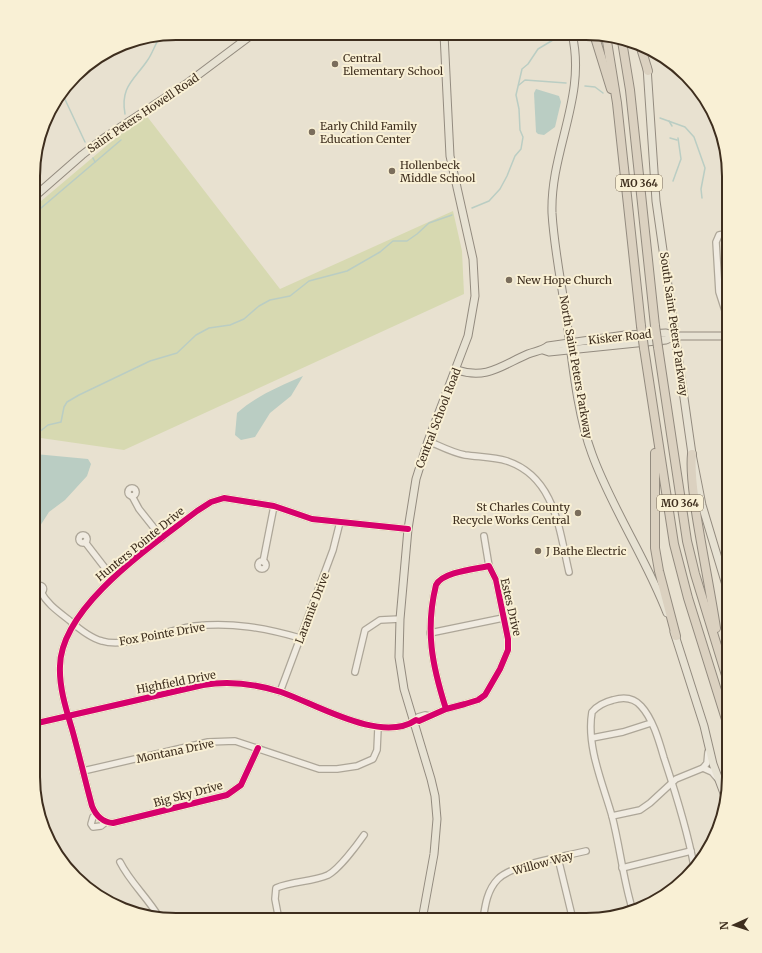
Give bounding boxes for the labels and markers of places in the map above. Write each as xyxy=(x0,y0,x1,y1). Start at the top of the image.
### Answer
place label: Central Elementary School xyxy=(343,51,444,78)
marker: Central Elementary School xyxy=(330,59,340,69)
place label: Early Child Family Education Center xyxy=(320,119,418,146)
marker: Early Child Family Education Center xyxy=(307,127,317,137)
place label: Hollenbeck Middle School xyxy=(400,158,476,185)
marker: Hollenbeck Middle School xyxy=(387,166,397,176)
place label: New Hope Church xyxy=(517,273,613,287)
marker: New Hope Church xyxy=(504,275,514,285)
place label: St Charles County Recycle Works Central xyxy=(452,500,571,527)
marker: St Charles County Recycle Works Central xyxy=(573,508,583,518)
place label: J Bathe Electric xyxy=(545,544,627,558)
marker: J Bathe Electric xyxy=(533,546,543,556)

